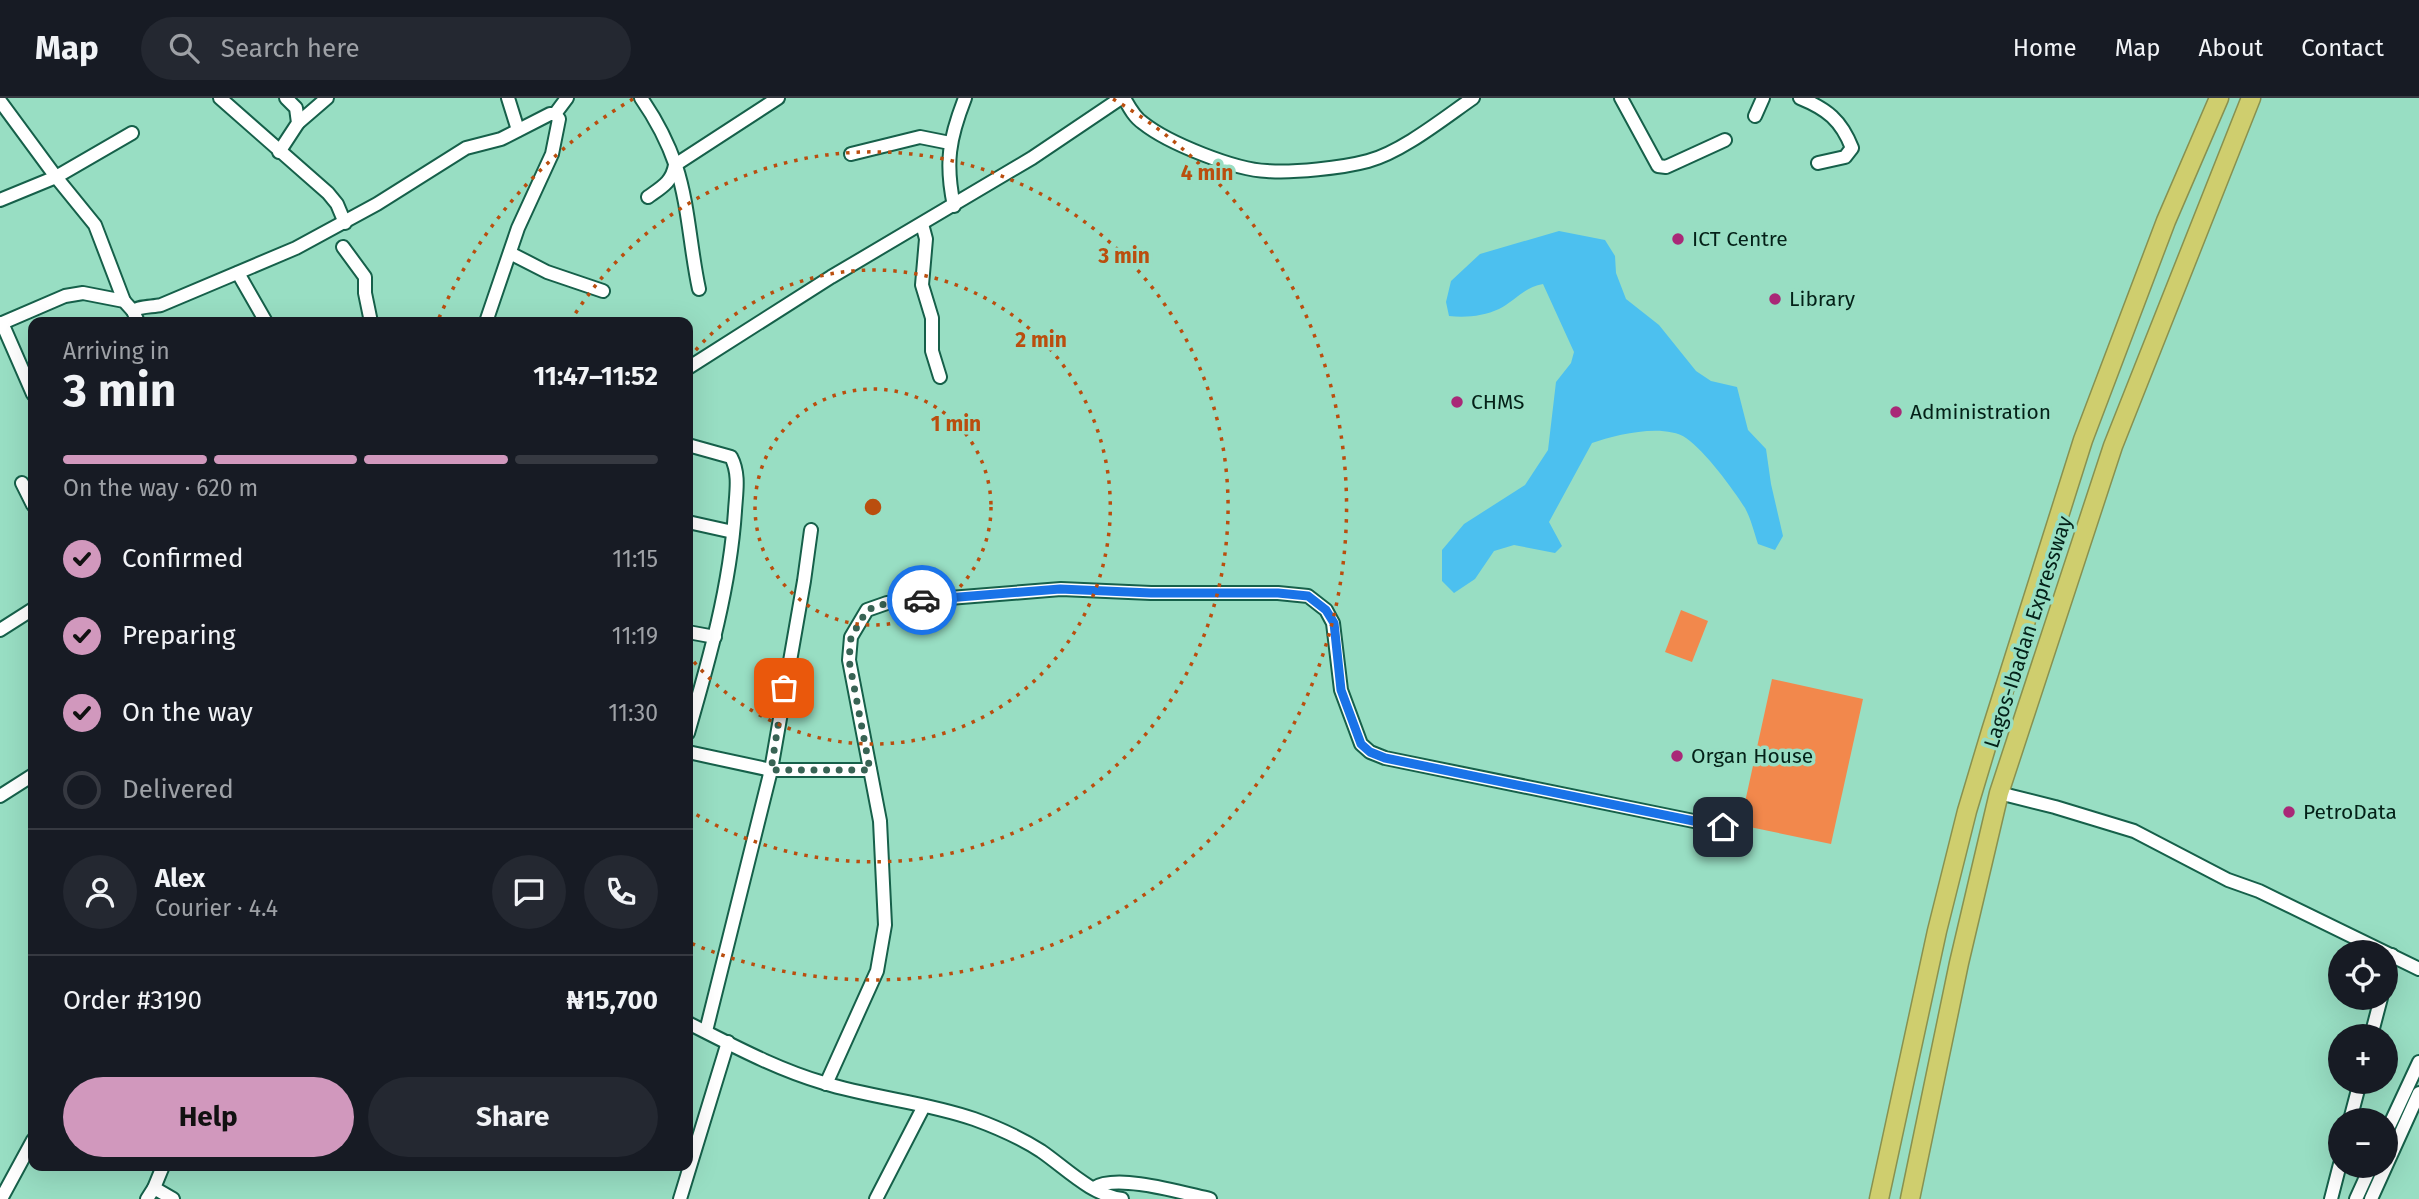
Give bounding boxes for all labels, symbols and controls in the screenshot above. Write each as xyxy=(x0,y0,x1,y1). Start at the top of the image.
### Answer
search box xyxy=(141,17,631,80)
text: Map xyxy=(35,28,99,68)
icon: search xyxy=(165,29,203,67)
text: Search here xyxy=(221,33,360,64)
text: Home xyxy=(2013,34,2077,62)
text: Map xyxy=(2115,34,2161,62)
text: About xyxy=(2199,34,2263,62)
text: Contact xyxy=(2301,34,2384,62)
text: 4 min xyxy=(1181,160,1233,186)
place label: ICT Centre xyxy=(1692,226,1788,252)
marker: ICT Centre xyxy=(1670,231,1686,247)
text: 3 min xyxy=(1097,243,1150,269)
place label: Library xyxy=(1789,286,1856,312)
marker: Library xyxy=(1767,291,1783,307)
text: 2 min xyxy=(1015,327,1067,353)
text: Arriving in xyxy=(63,337,170,365)
text: 11:47–11:52 xyxy=(533,361,658,392)
text: 3 min xyxy=(63,363,176,418)
place label: CHMS xyxy=(1471,389,1525,415)
marker: CHMS xyxy=(1449,394,1465,410)
place label: Administration xyxy=(1910,399,2051,425)
marker: Administration xyxy=(1888,404,1904,420)
text: 1 min xyxy=(931,411,981,437)
text: On the way · 620 m xyxy=(63,474,258,502)
centre of rings xyxy=(861,495,885,519)
street label: Lagos-Ibadan Expressway xyxy=(1978,512,2078,751)
icon: check xyxy=(63,540,101,578)
text: Confirmed xyxy=(122,543,243,574)
text: 11:15 xyxy=(612,545,658,573)
courier xyxy=(887,565,957,635)
icon: car xyxy=(903,581,941,619)
icon: check xyxy=(63,617,101,655)
text: Preparing xyxy=(122,620,235,651)
text: 11:19 xyxy=(612,622,658,650)
pin xyxy=(754,658,814,718)
icon: bag xyxy=(765,669,803,707)
icon: check xyxy=(63,694,101,732)
text: On the way xyxy=(122,697,253,728)
text: 11:30 xyxy=(608,699,658,727)
place label: Organ House xyxy=(1691,743,1813,769)
marker: Organ House xyxy=(1669,748,1685,764)
text: Delivered xyxy=(122,774,234,805)
pin xyxy=(1693,797,1753,857)
place label: PetroData xyxy=(2303,799,2397,825)
marker: PetroData xyxy=(2281,804,2297,820)
icon: home xyxy=(1704,808,1742,846)
button: person xyxy=(63,855,137,929)
button: chat xyxy=(492,855,566,929)
button: phone xyxy=(584,855,658,929)
text: Alex xyxy=(155,863,205,894)
text: Courier · 4.4 xyxy=(155,894,278,922)
map controls xyxy=(2328,940,2398,1178)
button: locate xyxy=(2328,940,2398,1010)
text: Order #3190 xyxy=(63,985,202,1016)
text: ₦15,700 xyxy=(566,985,658,1016)
button: + xyxy=(2328,1024,2398,1094)
button: Help xyxy=(63,1077,354,1157)
button: Share xyxy=(368,1077,658,1157)
button: − xyxy=(2328,1108,2398,1178)

